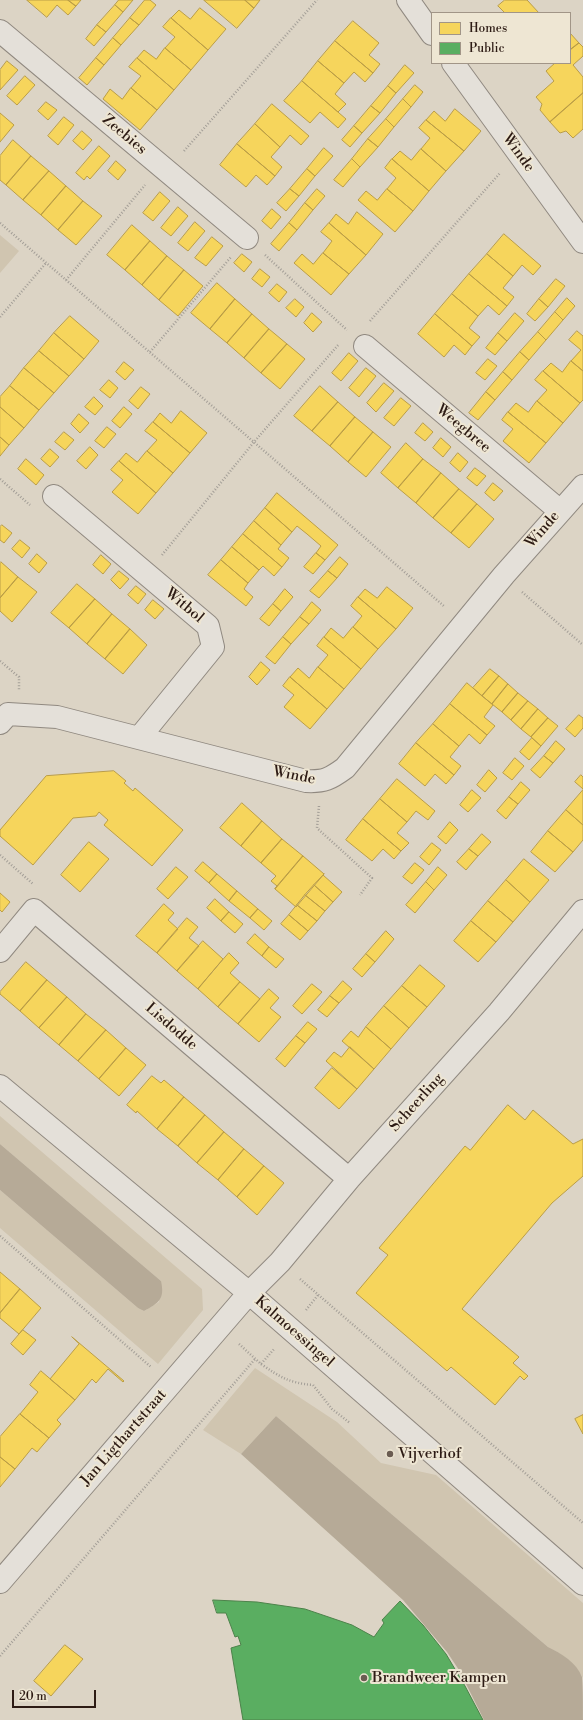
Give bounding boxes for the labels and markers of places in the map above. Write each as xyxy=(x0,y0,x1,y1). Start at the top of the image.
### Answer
place label: Vijverhof xyxy=(398,1445,461,1463)
marker: Vijverhof xyxy=(385,1449,395,1459)
place label: Brandweer Kampen xyxy=(372,1669,507,1687)
marker: Brandweer Kampen xyxy=(359,1673,369,1683)

